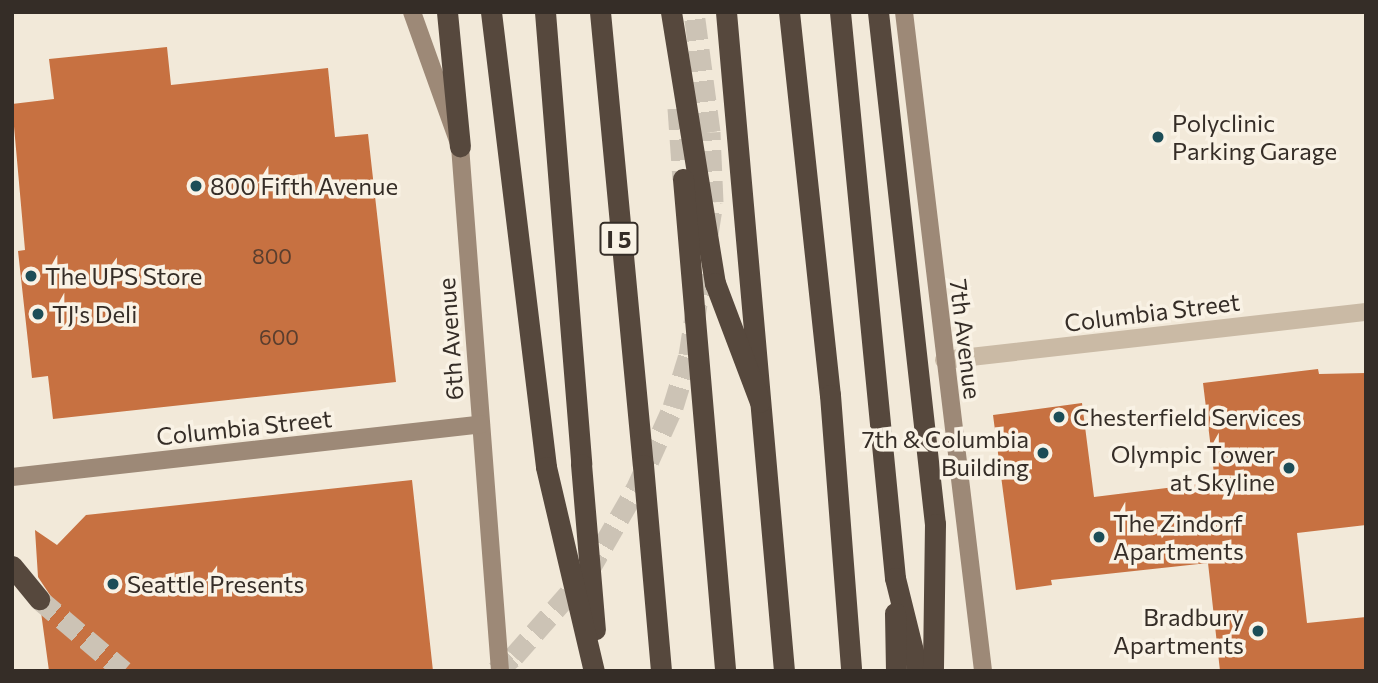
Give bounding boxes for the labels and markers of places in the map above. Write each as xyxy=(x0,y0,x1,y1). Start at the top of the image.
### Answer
place label: Polyclinic Parking Garage xyxy=(1172,109,1337,165)
marker: Polyclinic Parking Garage xyxy=(1150,129,1166,145)
place label: 800 Fifth Avenue xyxy=(210,172,398,200)
marker: 800 Fifth Avenue xyxy=(188,178,204,194)
place label: The UPS Store xyxy=(45,262,202,290)
marker: The UPS Store xyxy=(23,268,39,284)
place label: TJ's Deli xyxy=(52,300,137,328)
marker: TJ's Deli xyxy=(30,306,46,322)
place label: Chesterfield Services xyxy=(1073,403,1302,431)
marker: Chesterfield Services xyxy=(1051,409,1067,425)
place label: 7th & Columbia Building xyxy=(862,425,1029,481)
place label: Olympic Tower at Skyline xyxy=(1111,440,1275,496)
marker: 7th & Columbia Building xyxy=(1035,445,1051,461)
marker: Olympic Tower at Skyline xyxy=(1281,460,1297,476)
place label: The Zindorf Apartments xyxy=(1113,509,1244,565)
marker: The Zindorf Apartments xyxy=(1091,529,1107,545)
place label: Seattle Presents xyxy=(127,570,304,598)
marker: Seattle Presents xyxy=(105,576,121,592)
place label: Bradbury Apartments xyxy=(1113,603,1244,659)
marker: Bradbury Apartments xyxy=(1250,623,1266,639)

